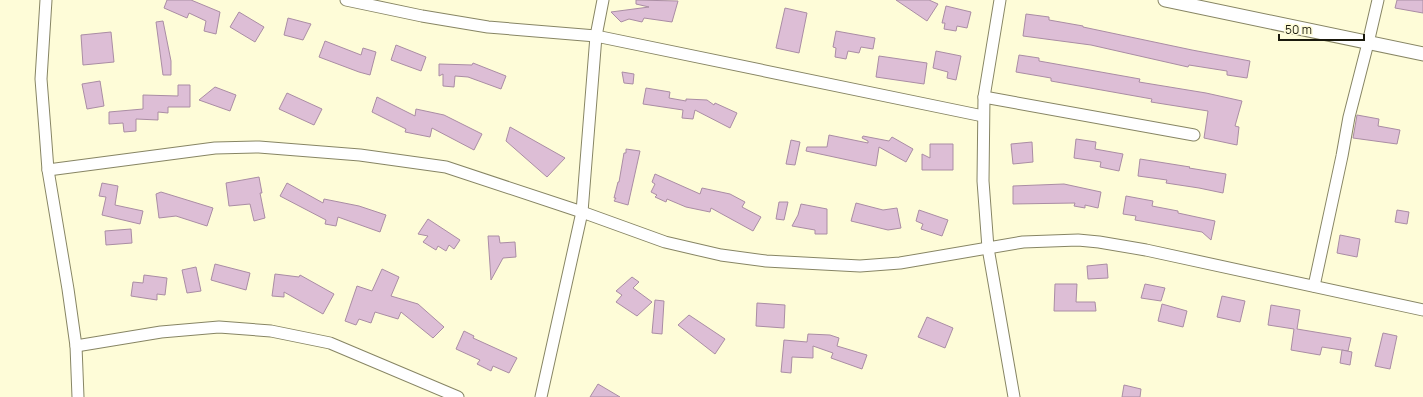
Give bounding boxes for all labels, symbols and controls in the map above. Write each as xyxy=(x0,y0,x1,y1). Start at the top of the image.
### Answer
scale bar xyxy=(1279,16,1364,42)
text: 50 m xyxy=(1285,21,1312,38)

